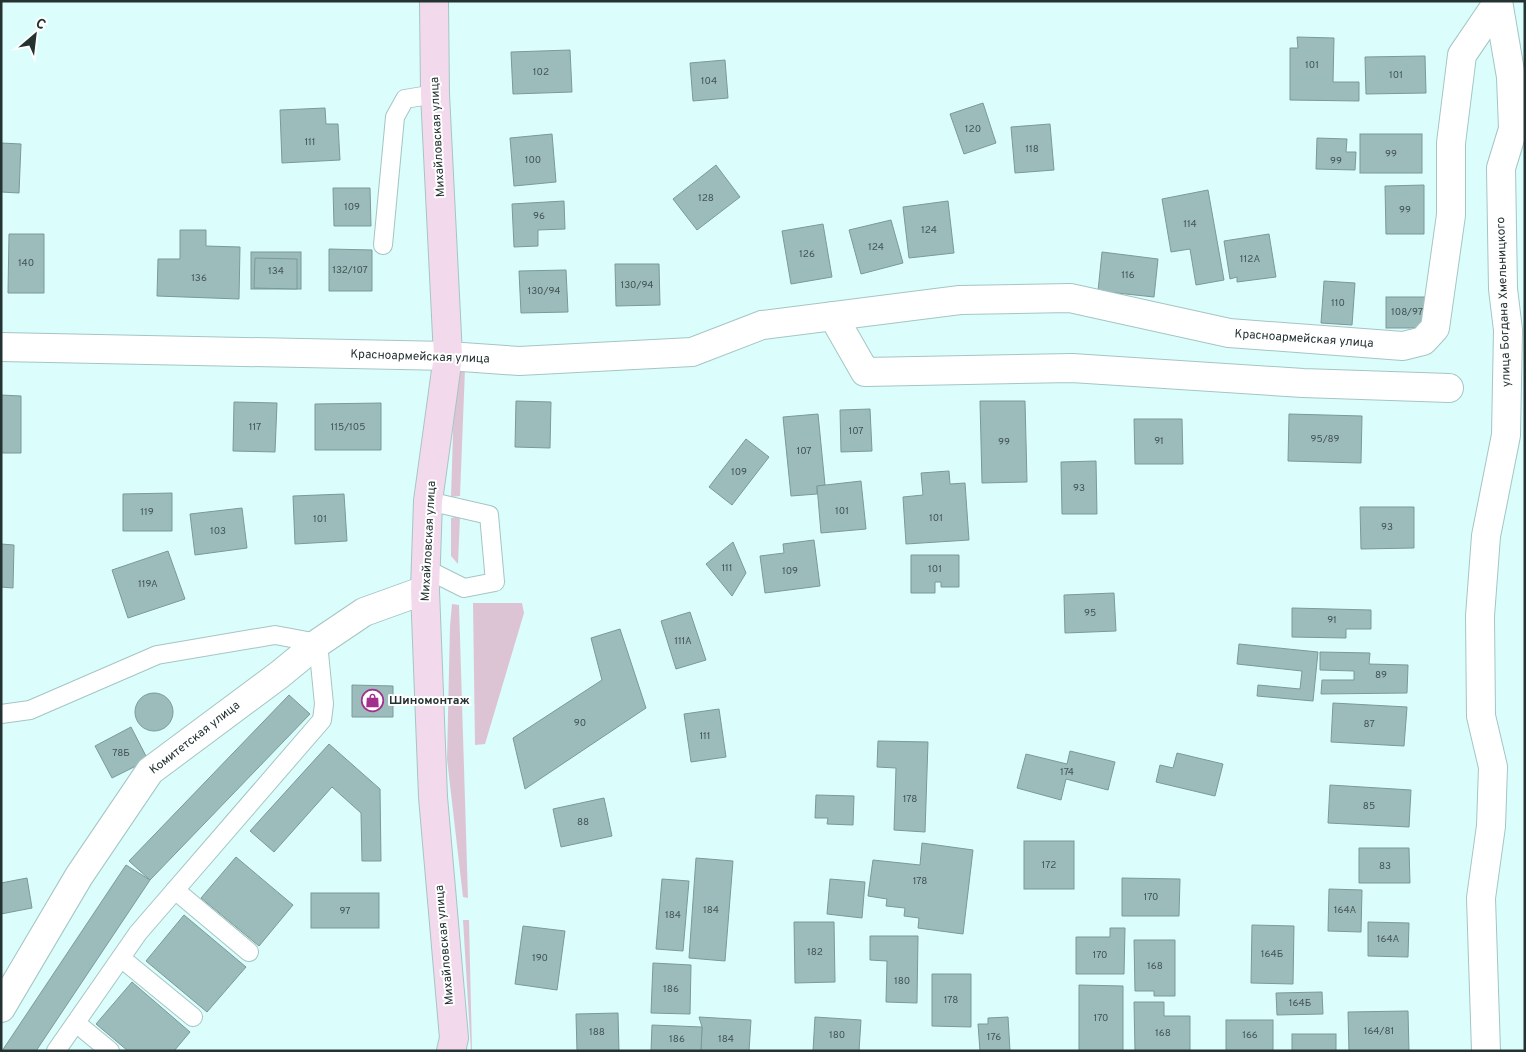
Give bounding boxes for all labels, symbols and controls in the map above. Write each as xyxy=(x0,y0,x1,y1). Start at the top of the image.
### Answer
north arrow xyxy=(10,10,60,60)
text: С xyxy=(32,15,48,34)
house number: 101 xyxy=(1305,59,1319,72)
house number: 102 xyxy=(533,66,549,79)
house number: 101 xyxy=(1389,69,1403,82)
house number: 104 xyxy=(701,75,717,88)
street label: Михайловская улица xyxy=(427,76,449,198)
house number: 120 xyxy=(965,123,981,136)
house number: 111 xyxy=(304,136,316,149)
house number: 118 xyxy=(1025,143,1039,156)
house number: 99 xyxy=(1385,148,1397,161)
house number: 100 xyxy=(525,154,541,167)
house number: 99 xyxy=(1330,155,1342,168)
house number: 128 xyxy=(698,192,714,205)
house number: 109 xyxy=(344,201,360,214)
house number: 99 xyxy=(1399,204,1411,217)
house number: 96 xyxy=(533,210,545,223)
street label: улица Богдана Хмельницкого xyxy=(1493,216,1515,387)
house number: 114 xyxy=(1183,218,1197,231)
house number: 124 xyxy=(921,224,937,237)
house number: 124 xyxy=(868,241,884,254)
house number: 126 xyxy=(799,248,815,261)
house number: 112А xyxy=(1240,253,1260,266)
house number: 140 xyxy=(18,257,34,270)
house number: 132/107 xyxy=(332,264,368,277)
house number: 134 xyxy=(268,265,284,278)
house number: 116 xyxy=(1121,269,1135,282)
house number: 136 xyxy=(191,272,207,285)
house number: 130/94 xyxy=(620,279,654,292)
house number: 130/94 xyxy=(527,285,561,298)
house number: 110 xyxy=(1331,297,1345,310)
house number: 108/97 xyxy=(1391,306,1423,319)
street label: Красноармейская улица xyxy=(1234,326,1374,352)
street label: Красноармейская улица xyxy=(350,347,490,367)
house number: 117 xyxy=(249,421,261,434)
house number: 115/105 xyxy=(331,421,365,434)
house number: 107 xyxy=(848,425,864,438)
house number: 95/89 xyxy=(1311,433,1340,446)
house number: 91 xyxy=(1154,435,1164,448)
house number: 99 xyxy=(998,436,1010,449)
house number: 107 xyxy=(796,445,812,458)
house number: 109 xyxy=(731,466,747,479)
street label: Михайловская улица xyxy=(418,480,440,602)
house number: 93 xyxy=(1073,482,1085,495)
house number: 101 xyxy=(835,505,849,518)
house number: 119 xyxy=(140,506,154,519)
house number: 101 xyxy=(929,512,943,525)
house number: 101 xyxy=(313,513,327,526)
house number: 93 xyxy=(1381,521,1393,534)
house number: 103 xyxy=(210,525,226,538)
house number: 111 xyxy=(721,562,733,575)
house number: 101 xyxy=(928,563,942,576)
house number: 109 xyxy=(782,565,798,578)
house number: 119А xyxy=(138,578,158,591)
house number: 95 xyxy=(1084,607,1096,620)
house number: 91 xyxy=(1327,614,1337,627)
house number: 111А xyxy=(674,635,692,648)
house number: 89 xyxy=(1375,669,1387,682)
shop icon: Шиномонтаж xyxy=(361,689,385,713)
place label: Шиномонтаж xyxy=(389,693,470,709)
street label: Комитетская улица xyxy=(147,698,243,778)
house number: 90 xyxy=(574,717,586,730)
house number: 87 xyxy=(1363,718,1375,731)
house number: 111 xyxy=(699,730,711,743)
house number: 78Б xyxy=(112,747,130,760)
house number: 174 xyxy=(1060,766,1074,779)
house number: 178 xyxy=(903,793,917,806)
house number: 85 xyxy=(1363,800,1375,813)
house number: 88 xyxy=(577,816,589,829)
house number: 172 xyxy=(1042,859,1056,872)
house number: 83 xyxy=(1379,860,1391,873)
house number: 178 xyxy=(913,875,927,888)
street label: Михайловская улица xyxy=(432,884,458,1006)
house number: 170 xyxy=(1143,891,1159,904)
house number: 184 xyxy=(703,904,719,917)
house number: 164А xyxy=(1334,904,1356,917)
house number: 97 xyxy=(340,905,350,918)
house number: 184 xyxy=(665,909,681,922)
house number: 164А xyxy=(1377,933,1399,946)
house number: 182 xyxy=(807,946,823,959)
house number: 164Б xyxy=(1261,948,1283,961)
house number: 170 xyxy=(1092,949,1108,962)
house number: 190 xyxy=(532,952,548,965)
house number: 168 xyxy=(1147,960,1163,973)
house number: 180 xyxy=(894,975,910,988)
house number: 186 xyxy=(663,983,679,996)
house number: 178 xyxy=(944,994,958,1007)
house number: 164Б xyxy=(1289,997,1311,1010)
house number: 170 xyxy=(1093,1012,1109,1025)
house number: 164/81 xyxy=(1364,1025,1394,1038)
house number: 188 xyxy=(589,1026,605,1039)
house number: 168 xyxy=(1155,1027,1171,1040)
house number: 180 xyxy=(829,1029,845,1042)
house number: 166 xyxy=(1242,1029,1258,1042)
house number: 176 xyxy=(987,1031,1001,1044)
house number: 186 xyxy=(669,1033,685,1046)
house number: 184 xyxy=(718,1033,734,1046)

